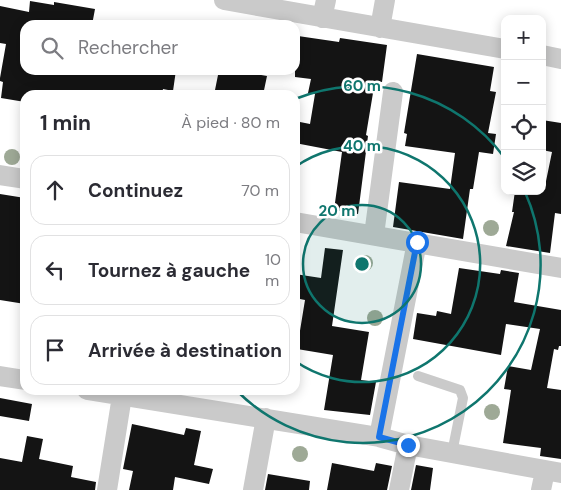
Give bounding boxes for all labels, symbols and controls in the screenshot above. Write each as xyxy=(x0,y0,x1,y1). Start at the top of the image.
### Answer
map controls xyxy=(501,15,546,195)
button: + xyxy=(501,15,546,60)
search box xyxy=(20,20,300,75)
icon: search xyxy=(38,34,66,62)
text: Rechercher xyxy=(78,35,178,60)
button: − xyxy=(501,60,546,105)
text: 60 m xyxy=(343,76,381,96)
button: locate xyxy=(501,105,546,150)
text: 1 min xyxy=(40,109,91,137)
text: À pied · 80 m xyxy=(181,112,280,133)
text: 40 m xyxy=(343,136,381,156)
button: layers xyxy=(501,150,546,195)
icon: ahead xyxy=(41,176,69,204)
text: Continuez xyxy=(88,178,183,203)
text: 70 m xyxy=(241,180,279,201)
text: 20 m xyxy=(319,201,355,221)
route start xyxy=(406,231,429,254)
text: 10 m xyxy=(265,249,281,291)
centre of rings xyxy=(353,255,371,273)
icon: left xyxy=(41,256,69,284)
text: Tournez à gauche xyxy=(88,258,250,283)
icon: arrive xyxy=(41,336,69,364)
text: Arrivée à destination xyxy=(88,338,282,363)
route end xyxy=(397,434,420,457)

